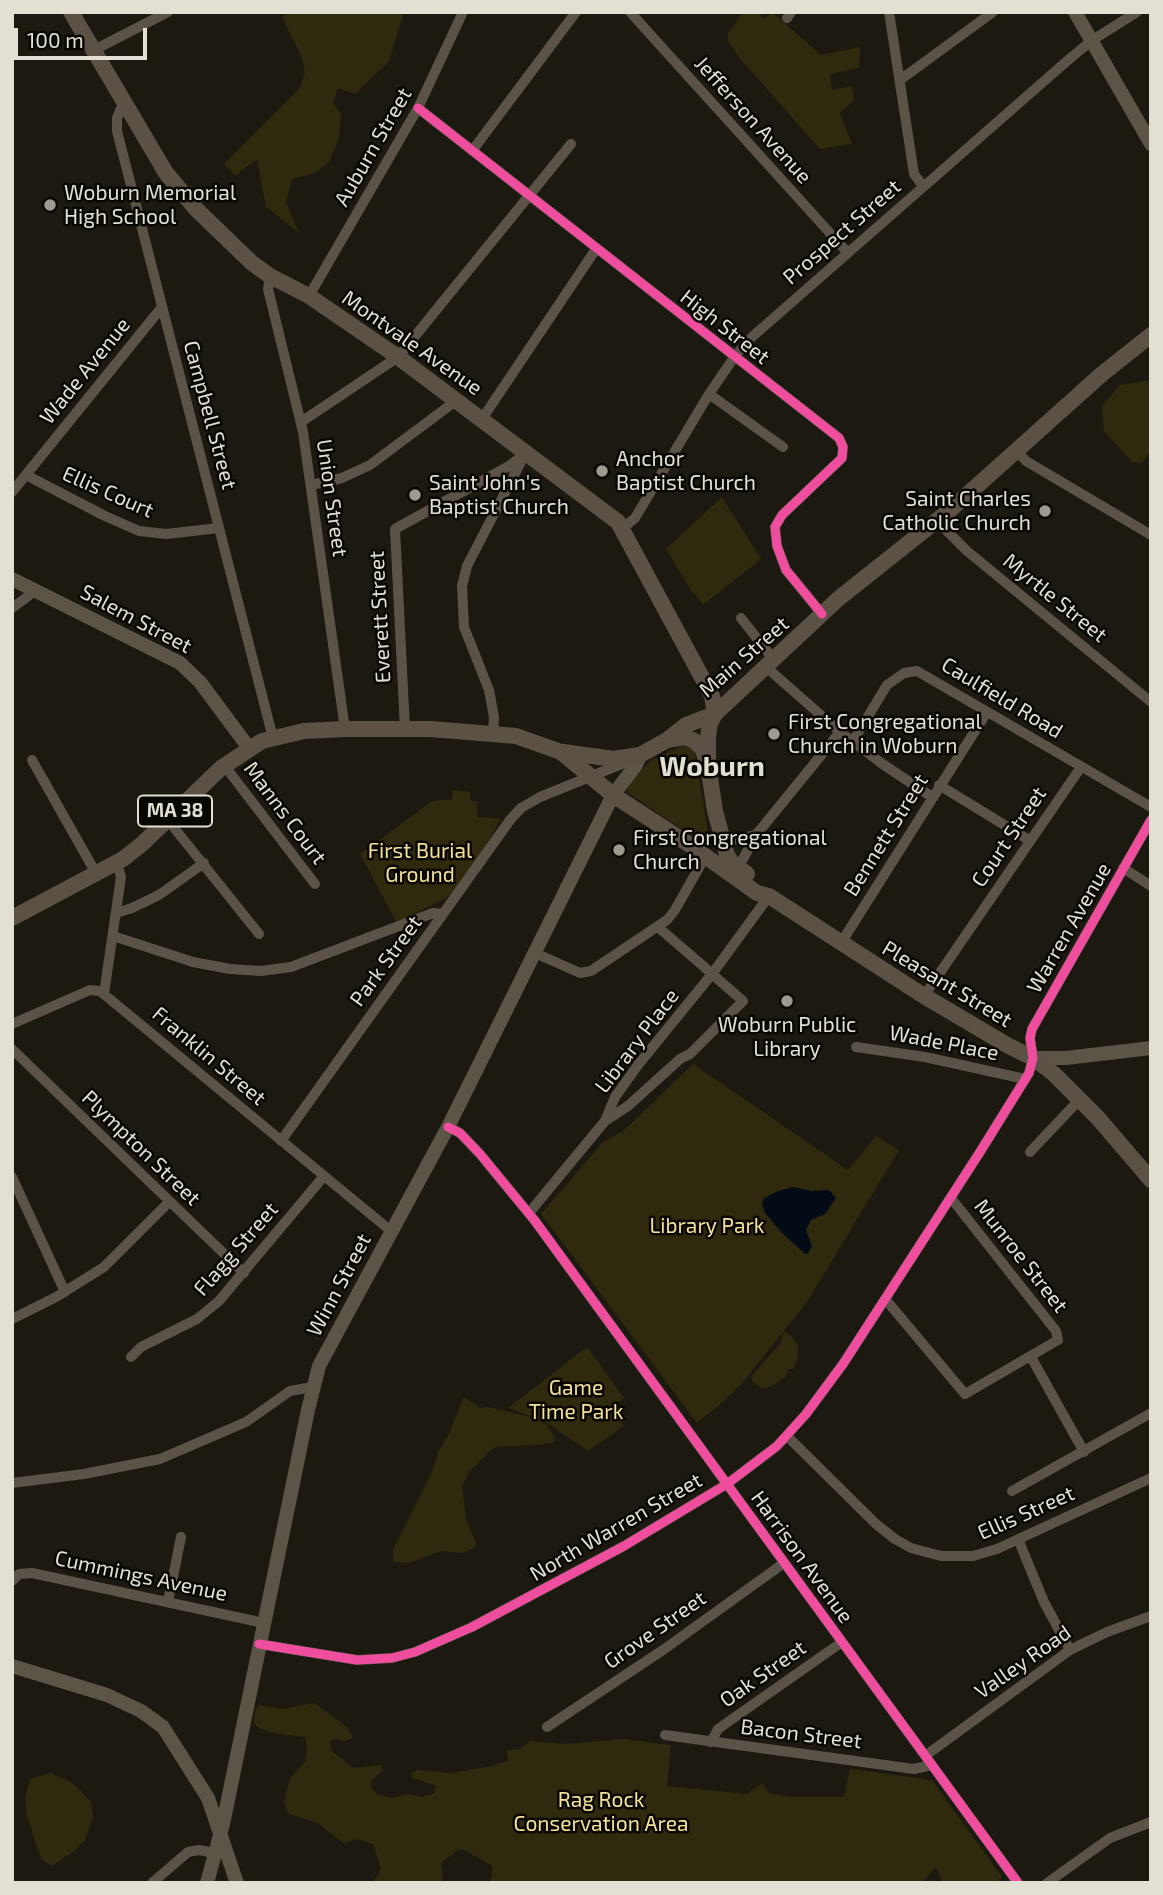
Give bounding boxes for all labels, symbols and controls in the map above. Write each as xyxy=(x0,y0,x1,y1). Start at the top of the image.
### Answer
scale bar xyxy=(18,14,150,58)
text: 100 m xyxy=(27,27,84,52)
street label: Jefferson Avenue xyxy=(689,51,817,189)
street label: Auburn Street xyxy=(329,83,417,211)
street label: Prospect Street xyxy=(778,174,906,290)
place label: Woburn Memorial High School xyxy=(64,180,236,230)
marker: Woburn Memorial High School xyxy=(42,197,58,213)
street label: High Street xyxy=(675,284,775,370)
street label: Montvale Avenue xyxy=(337,285,487,401)
street label: Wade Avenue xyxy=(34,313,136,429)
street label: Campbell Street xyxy=(178,338,242,492)
street label: Union Street xyxy=(311,438,353,558)
place label: Anchor Baptist Church xyxy=(616,446,756,496)
street label: Ellis Court xyxy=(59,461,157,523)
marker: Anchor Baptist Church xyxy=(594,463,610,479)
place label: Saint John's Baptist Church xyxy=(429,470,569,520)
place label: Saint Charles Catholic Church xyxy=(882,486,1031,536)
marker: Saint John's Baptist Church xyxy=(407,487,423,503)
marker: Saint Charles Catholic Church xyxy=(1037,503,1053,519)
street label: Myrtle Street xyxy=(998,548,1112,648)
street label: Everett Street xyxy=(364,550,396,684)
street label: Salem Street xyxy=(76,579,196,659)
street label: Main Street xyxy=(694,611,794,703)
street label: Caulfield Road xyxy=(937,652,1067,744)
place label: First Congregational Church in Woburn xyxy=(788,709,982,759)
marker: First Congregational Church in Woburn xyxy=(766,726,782,742)
district label: Woburn xyxy=(659,750,765,784)
street label: Manns Court xyxy=(238,757,332,869)
street label: Bennett Street xyxy=(838,769,934,901)
street label: Court Street xyxy=(966,782,1052,892)
road number: MA 38 xyxy=(138,796,212,826)
place label: First Congregational Church xyxy=(633,825,827,875)
park label: First Burial Ground xyxy=(368,838,472,888)
marker: First Congregational Church xyxy=(611,842,627,858)
street label: Warren Avenue xyxy=(1022,858,1116,998)
street label: Park Street xyxy=(345,911,427,1011)
street label: Pleasant Street xyxy=(878,935,1016,1033)
street label: Library Place xyxy=(590,984,684,1098)
marker: Woburn Public Library xyxy=(779,993,795,1009)
street label: Franklin Street xyxy=(147,1001,271,1111)
place label: Woburn Public Library xyxy=(718,1012,856,1062)
street label: Wade Place xyxy=(887,1020,1001,1066)
street label: Plympton Street xyxy=(76,1085,206,1211)
street label: Munroe Street xyxy=(969,1194,1073,1318)
street label: Flagg Street xyxy=(189,1197,283,1301)
park label: Library Park xyxy=(649,1213,765,1239)
street label: Winn Street xyxy=(301,1229,377,1341)
park label: Game Time Park xyxy=(529,1375,623,1425)
street label: North Warren Street xyxy=(526,1468,706,1586)
street label: Ellis Street xyxy=(974,1481,1078,1545)
street label: Harrison Avenue xyxy=(746,1486,858,1628)
street label: Cummings Avenue xyxy=(53,1545,229,1607)
street label: Grove Street xyxy=(599,1586,711,1674)
street label: Valley Road xyxy=(970,1620,1076,1704)
street label: Oak Street xyxy=(715,1635,811,1713)
street label: Bacon Street xyxy=(739,1714,863,1754)
park label: Rag Rock Conservation Area xyxy=(513,1787,689,1837)

